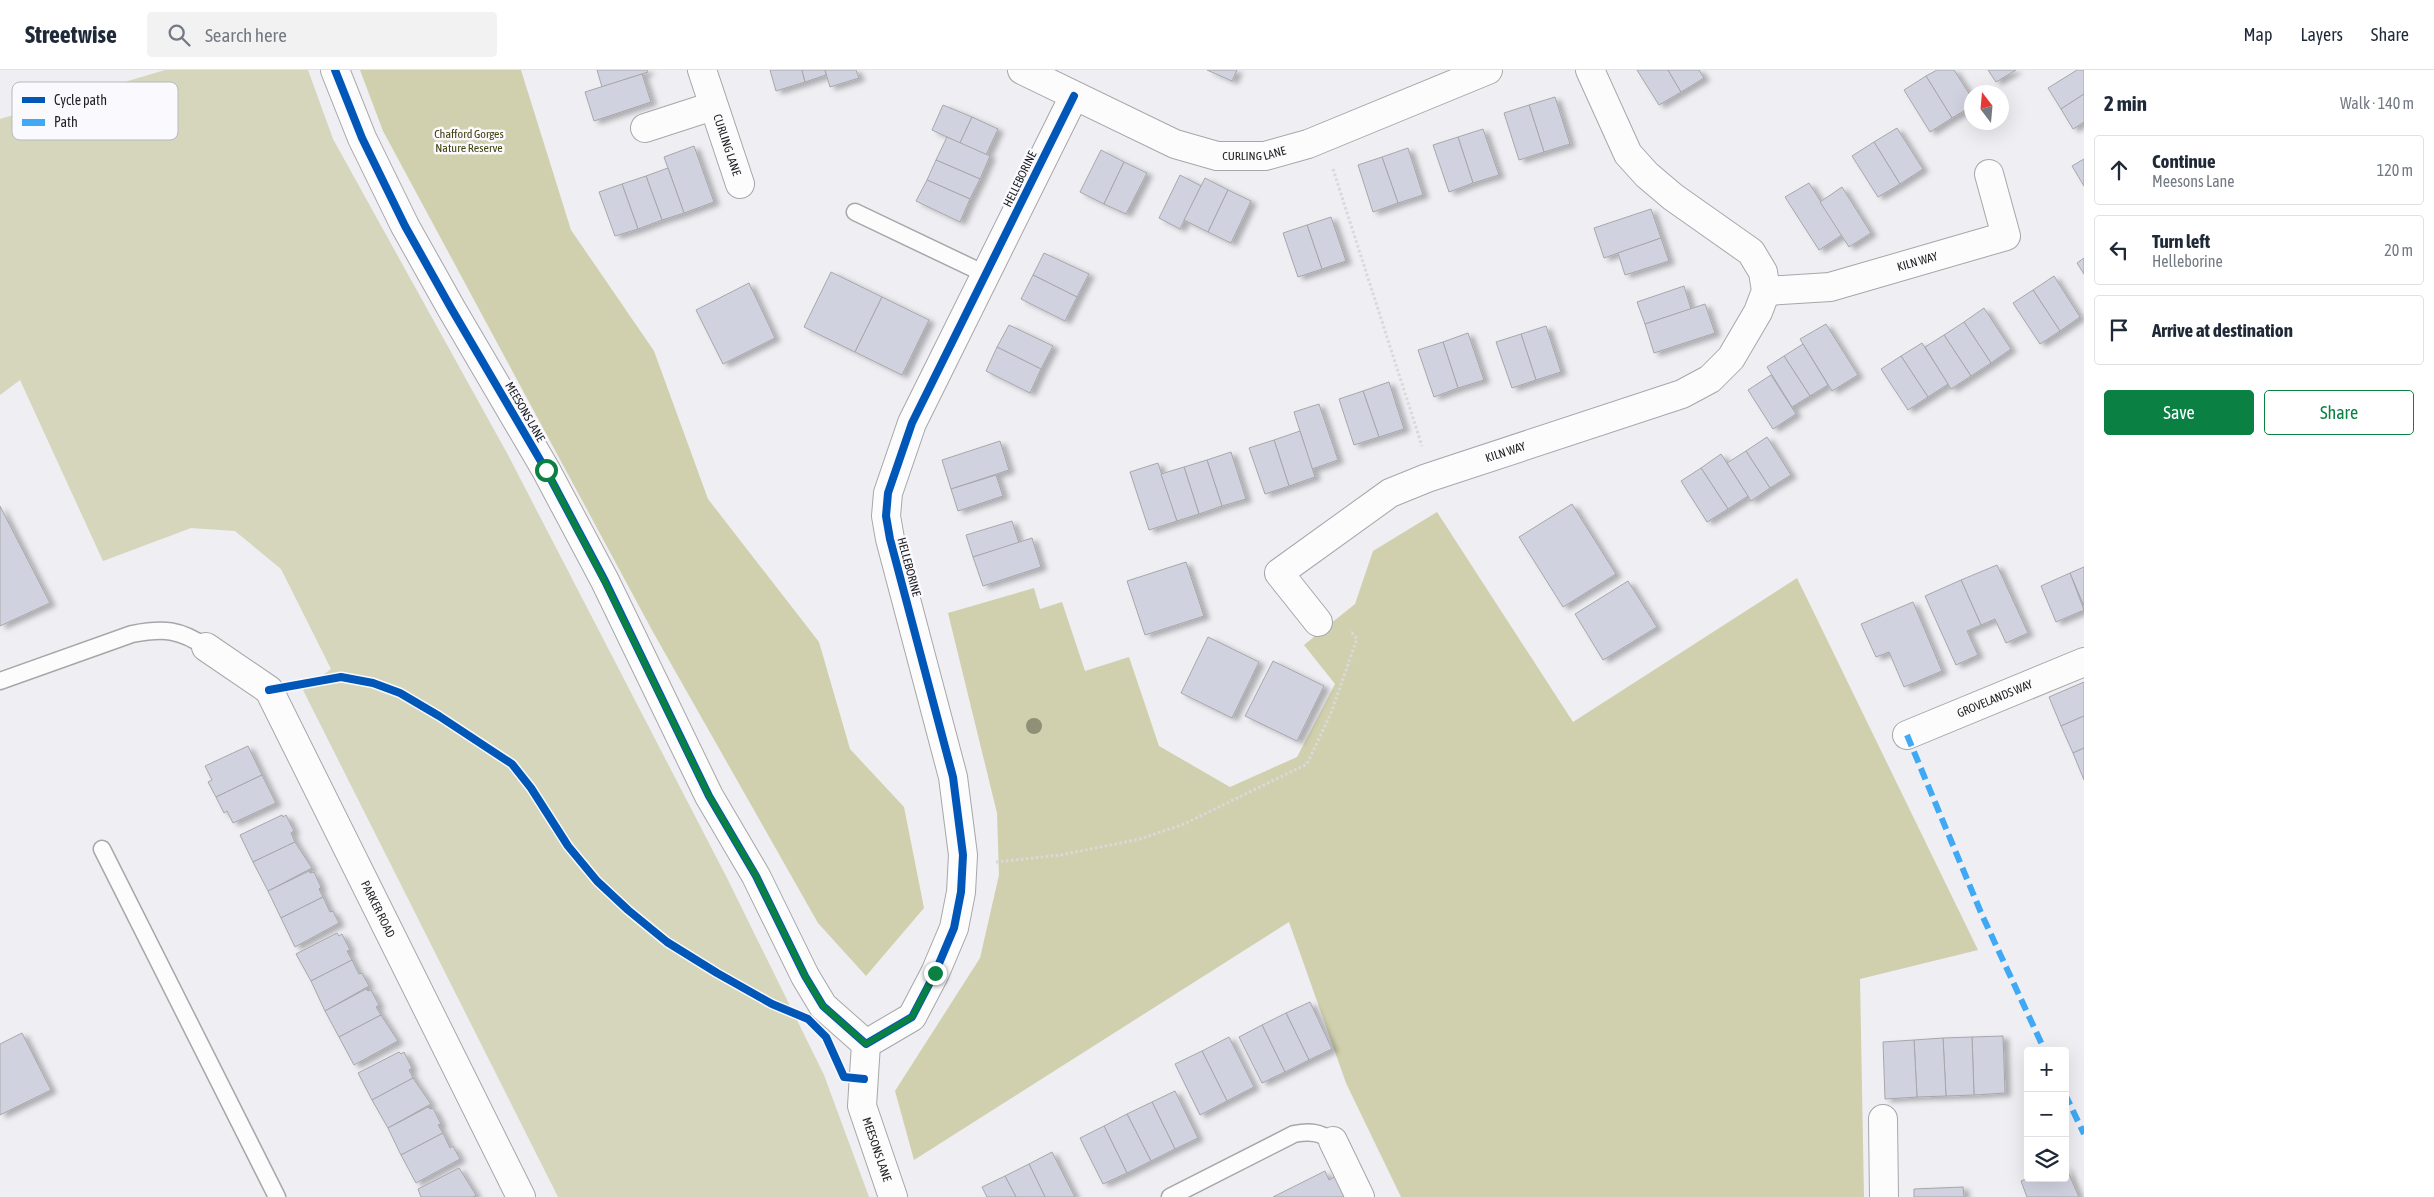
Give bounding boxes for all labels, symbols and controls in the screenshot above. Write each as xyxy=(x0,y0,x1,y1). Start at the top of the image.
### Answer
search box xyxy=(147,12,497,57)
text: Streetwise xyxy=(25,21,117,48)
icon: search xyxy=(165,21,193,49)
text: Search here xyxy=(205,24,287,46)
text: Map xyxy=(2243,24,2272,45)
text: Layers xyxy=(2300,24,2343,45)
text: Share xyxy=(2371,24,2409,45)
legend xyxy=(12,82,178,140)
north arrow xyxy=(1964,85,2009,130)
text: 2 min xyxy=(2104,91,2147,115)
text: Cycle path xyxy=(54,92,107,108)
text: Walk · 140 m xyxy=(2340,94,2414,112)
street label: CURLING LANE xyxy=(710,112,744,178)
text: Path xyxy=(54,114,78,130)
park label: Chafford Gorges Nature Reserve xyxy=(434,127,504,155)
street label: CURLING LANE xyxy=(1222,143,1288,163)
street label: HELLEBORINE xyxy=(1000,149,1040,209)
text: Continue xyxy=(2152,150,2216,172)
icon: ahead xyxy=(2105,156,2133,184)
text: 120 m xyxy=(2377,161,2413,179)
text: Meesons Lane xyxy=(2152,172,2235,190)
text: Turn left xyxy=(2152,230,2210,252)
icon: left xyxy=(2105,236,2133,264)
text: 20 m xyxy=(2384,241,2413,259)
street label: KILN WAY xyxy=(1895,249,1940,274)
text: Helleborine xyxy=(2152,252,2223,270)
icon: arrive xyxy=(2105,316,2133,344)
text: Arrive at destination xyxy=(2152,319,2293,341)
street label: MEESONS LANE xyxy=(502,380,548,444)
button: Save xyxy=(2104,390,2254,435)
button: Share xyxy=(2264,390,2414,435)
street label: KILN WAY xyxy=(1484,439,1528,465)
route start xyxy=(535,459,558,482)
street label: HELLEBORINE xyxy=(894,536,924,598)
street label: GROVELANDS WAY xyxy=(1955,677,2035,721)
street label: PARKER ROAD xyxy=(358,878,398,940)
route end xyxy=(924,962,947,985)
map controls xyxy=(2024,1047,2069,1182)
button: + xyxy=(2024,1047,2069,1092)
button: − xyxy=(2024,1092,2069,1137)
street label: MEESONS LANE xyxy=(859,1115,894,1183)
button: layers xyxy=(2024,1137,2069,1182)

